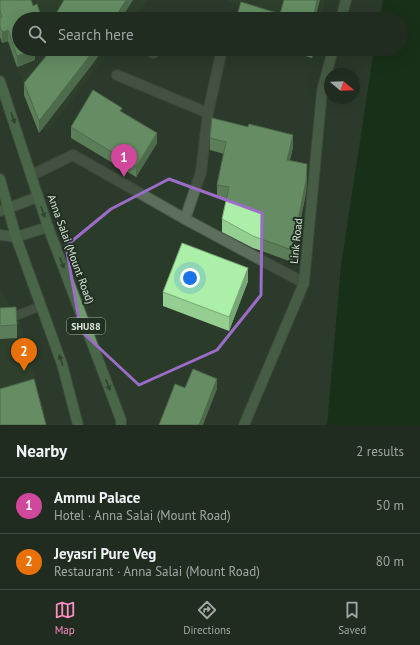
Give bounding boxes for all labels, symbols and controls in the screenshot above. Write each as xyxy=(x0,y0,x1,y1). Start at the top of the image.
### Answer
search box xyxy=(12,12,408,56)
icon: search xyxy=(26,23,48,45)
text: Search here xyxy=(58,25,134,44)
north arrow xyxy=(324,68,360,104)
one-way arrow xyxy=(10,112,16,124)
pin: 1 xyxy=(111,144,137,177)
street label: Anna Salai (Mount Road) xyxy=(45,192,97,306)
one-way arrow xyxy=(41,207,47,219)
street label: Link Road xyxy=(287,217,305,265)
one-way arrow xyxy=(60,258,66,270)
your location xyxy=(180,268,200,288)
road number: SHU88 xyxy=(67,318,105,334)
pin: 2 xyxy=(11,338,37,371)
one-way arrow xyxy=(57,354,63,366)
one-way arrow xyxy=(106,380,112,392)
text: Nearby xyxy=(16,440,67,462)
text: 2 results xyxy=(356,443,404,460)
text: Ammu Palace xyxy=(54,488,140,507)
text: 1 xyxy=(25,497,33,514)
text: 50 m xyxy=(376,497,404,514)
text: Hotel · Anna Salai (Mount Road) xyxy=(54,507,231,524)
text: Jeyasri Pure Veg xyxy=(54,544,156,563)
text: 2 xyxy=(25,553,33,570)
text: 80 m xyxy=(376,553,404,570)
text: Restaurant · Anna Salai (Mount Road) xyxy=(54,563,260,580)
tab: Map xyxy=(54,599,76,637)
tab: Directions xyxy=(183,599,231,637)
tab: Saved xyxy=(338,599,366,637)

